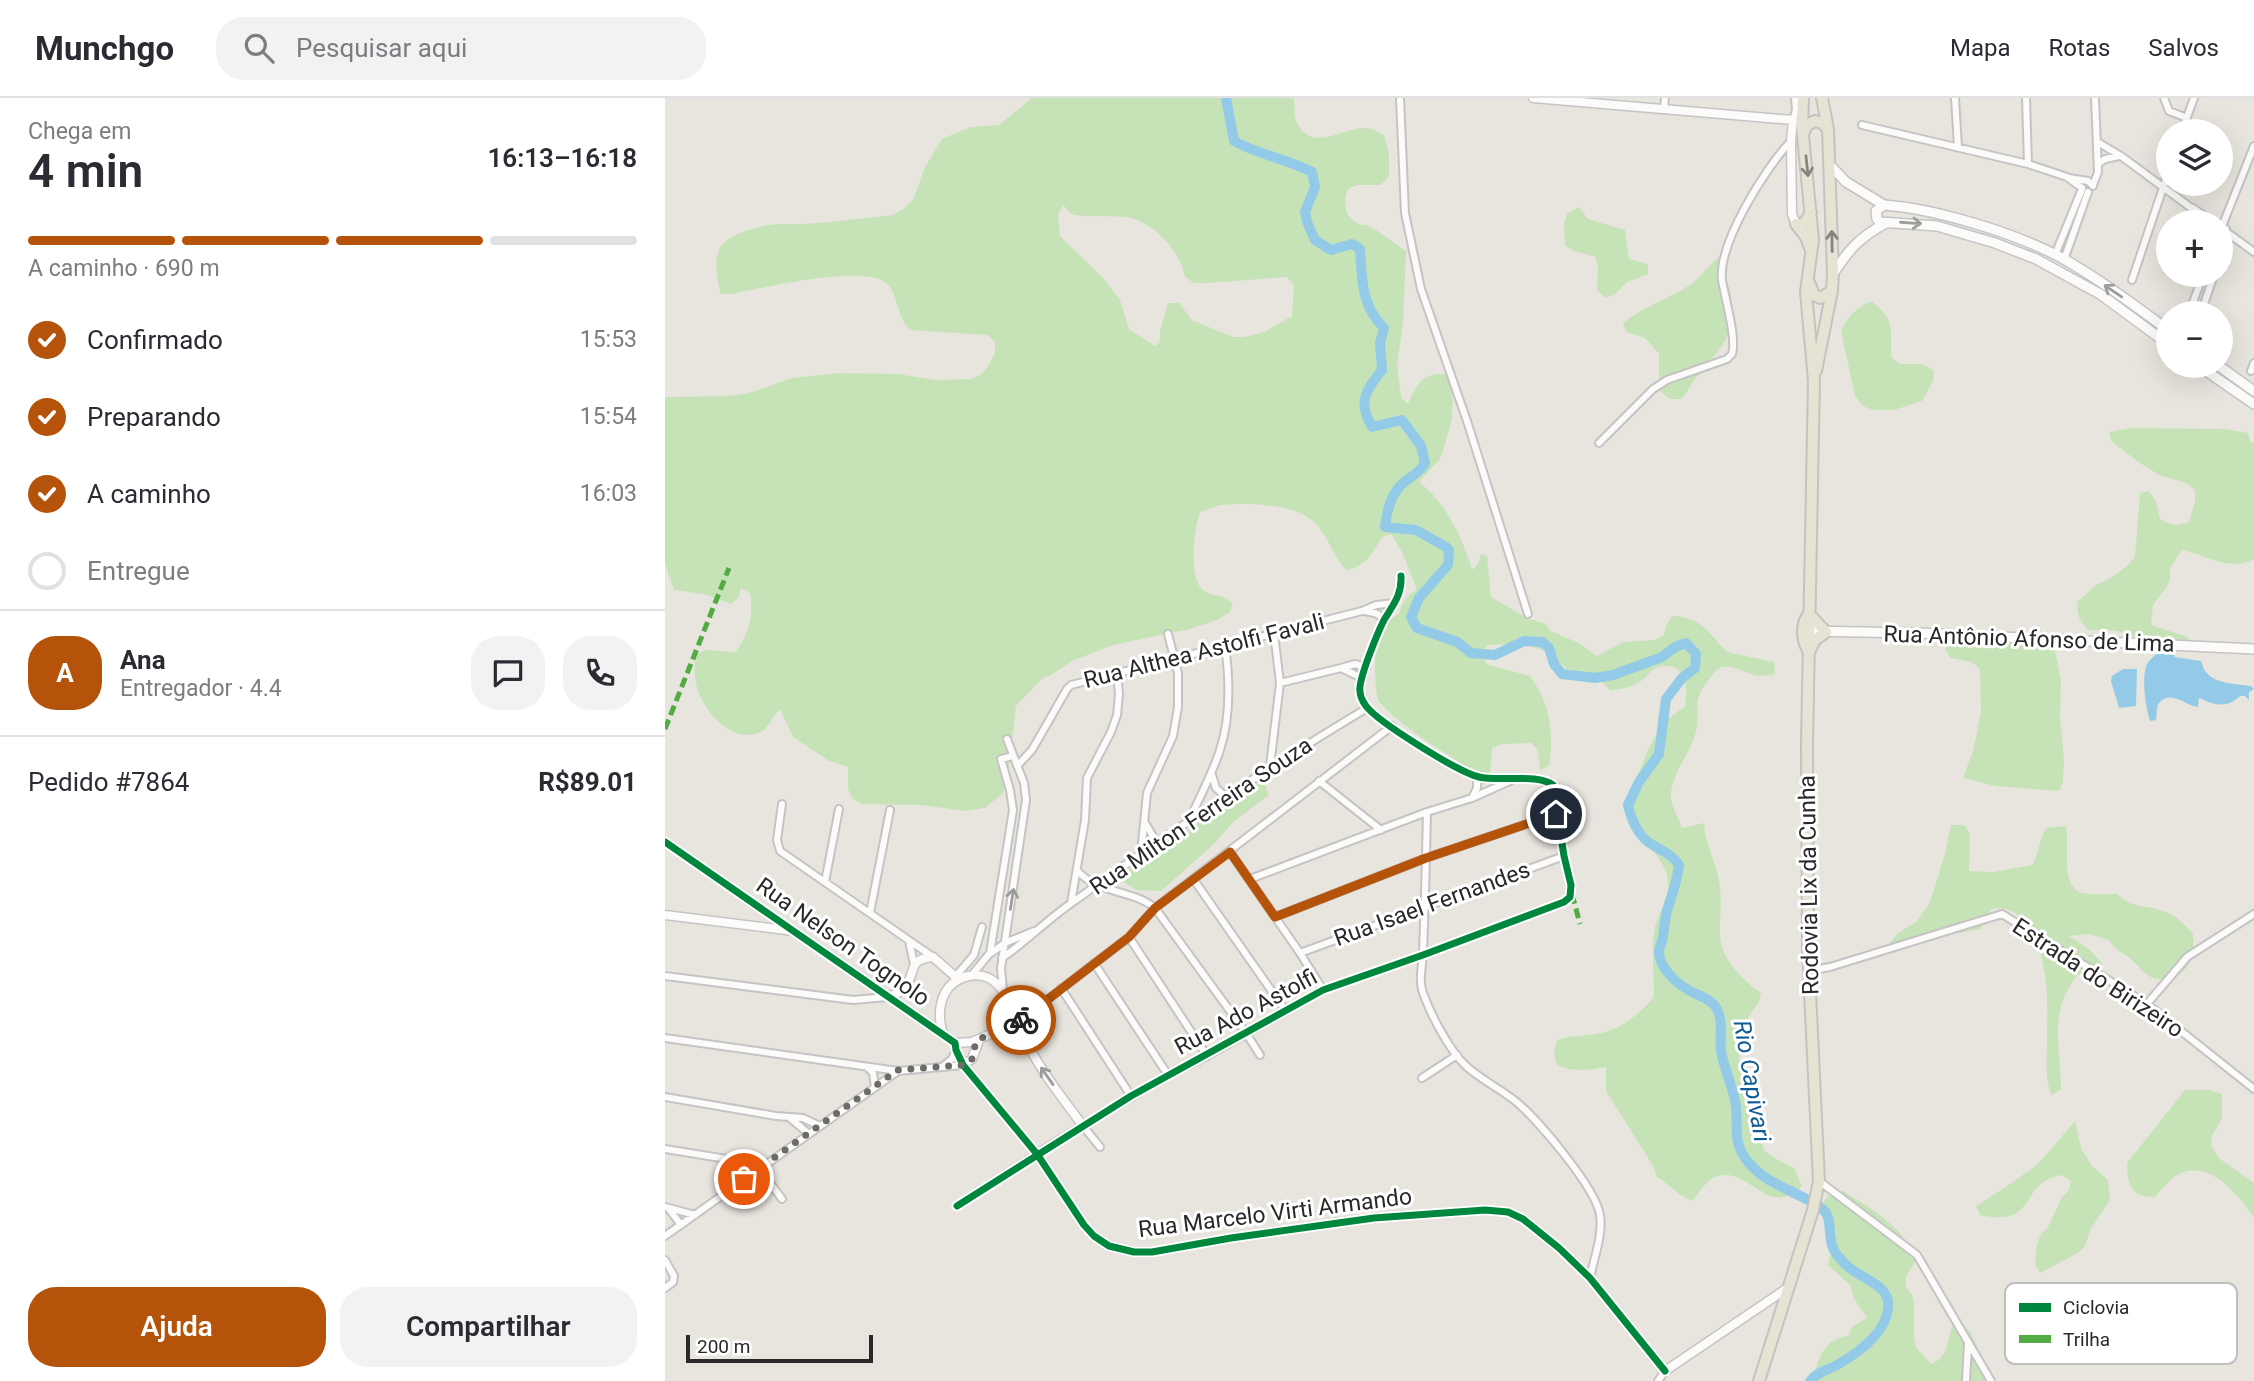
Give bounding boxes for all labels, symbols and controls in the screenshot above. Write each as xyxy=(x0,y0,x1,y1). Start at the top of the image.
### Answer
search box xyxy=(216,17,706,80)
text: Munchgo xyxy=(35,29,174,68)
icon: search xyxy=(240,29,278,67)
text: Pesquisar aqui xyxy=(296,33,467,63)
text: Mapa xyxy=(1950,34,2011,62)
text: Rotas xyxy=(2049,34,2110,62)
text: Salvos xyxy=(2148,34,2219,62)
text: Chega em xyxy=(28,118,131,145)
map controls xyxy=(2156,119,2233,378)
button: layers xyxy=(2156,119,2233,196)
text: 16:13–16:18 xyxy=(487,143,637,173)
text: 4 min xyxy=(28,144,143,198)
one-way arrow xyxy=(1801,154,1814,177)
button: + xyxy=(2156,210,2233,287)
one-way arrow xyxy=(1899,217,1922,230)
one-way arrow xyxy=(1825,229,1839,252)
text: A caminho · 690 m xyxy=(28,255,220,282)
one-way arrow xyxy=(2103,284,2123,298)
button: − xyxy=(2156,301,2233,378)
icon: check xyxy=(28,321,66,359)
text: Confirmado xyxy=(87,325,223,355)
text: 15:53 xyxy=(580,326,637,353)
icon: check xyxy=(28,398,66,436)
text: Preparando xyxy=(87,402,221,432)
text: 15:54 xyxy=(580,403,637,430)
icon: check xyxy=(28,475,66,513)
text: A caminho xyxy=(87,479,211,509)
text: 16:03 xyxy=(580,480,637,507)
text: Entregue xyxy=(87,556,190,586)
street label: Rua Althea Astolfi Favali xyxy=(1081,608,1327,694)
street label: Rua Antônio Afonso de Lima xyxy=(1883,620,2175,658)
button: chat xyxy=(471,636,545,710)
button: phone xyxy=(563,636,637,710)
text: Ana xyxy=(120,645,166,675)
text: A xyxy=(56,658,74,688)
text: Entregador · 4.4 xyxy=(120,675,282,702)
street label: Rua Milton Ferreira Souza xyxy=(1085,732,1317,900)
text: Pedido #7864 xyxy=(28,767,189,797)
text: R$89.01 xyxy=(538,767,637,797)
street label: Rodovia Lix da Cunha xyxy=(1794,775,1824,995)
pin xyxy=(1526,784,1586,844)
icon: home xyxy=(1537,795,1575,833)
street label: Rua Isael Fernandes xyxy=(1330,856,1534,952)
street label: Rua Nelson Tognolo xyxy=(751,872,935,1012)
one-way arrow xyxy=(1006,888,1019,911)
street label: Estrada do Birizeiro xyxy=(2007,913,2189,1043)
street label: Rua Ado Astolfi xyxy=(1170,963,1322,1061)
courier xyxy=(986,985,1056,1055)
icon: bike xyxy=(1002,1001,1040,1039)
water label: Rio Capivari xyxy=(1728,1018,1777,1144)
one-way arrow xyxy=(1040,1067,1054,1086)
pin xyxy=(714,1149,774,1209)
icon: bag xyxy=(725,1160,763,1198)
street label: Rua Marcelo Virti Armando xyxy=(1137,1183,1413,1243)
legend xyxy=(2005,1283,2237,1364)
button: Ajuda xyxy=(28,1287,326,1367)
button: Compartilhar xyxy=(340,1287,637,1367)
text: Ciclovia xyxy=(2063,1296,2129,1319)
text: Trilha xyxy=(2063,1328,2110,1351)
scale bar xyxy=(686,1332,873,1364)
text: 200 m xyxy=(697,1335,750,1358)

